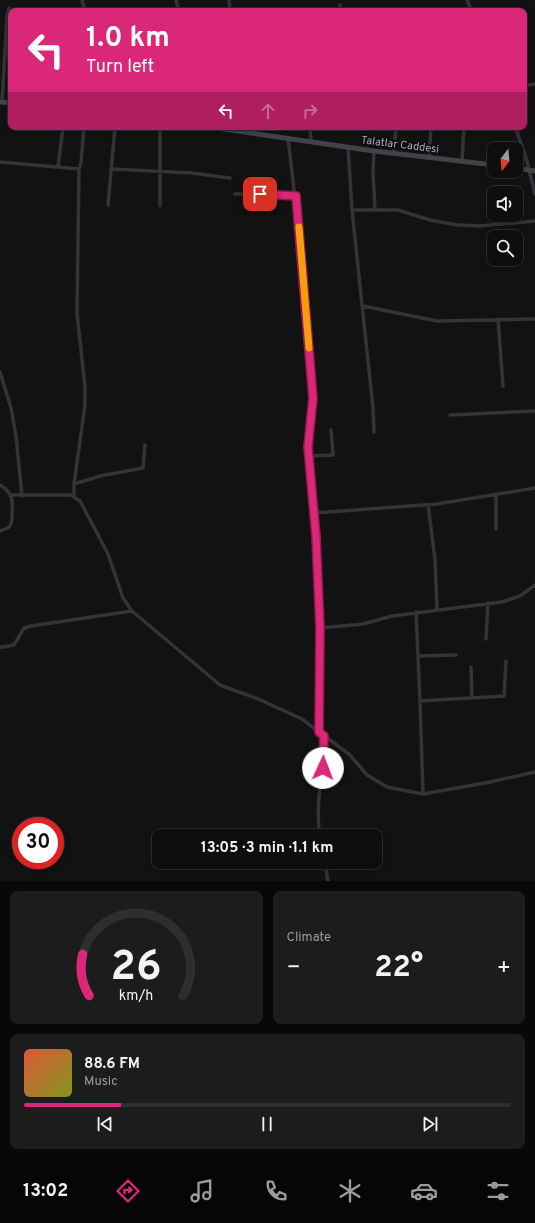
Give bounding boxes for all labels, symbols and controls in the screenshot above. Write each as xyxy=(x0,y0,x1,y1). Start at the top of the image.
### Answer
text: 1.0 km xyxy=(86,21,170,57)
icon: left xyxy=(20,24,72,76)
text: Turn left xyxy=(86,56,154,79)
icon: left xyxy=(215,100,237,122)
icon: ahead xyxy=(257,100,279,122)
icon: right xyxy=(299,100,321,122)
street label: Talatlar Caddesi xyxy=(360,133,440,157)
north arrow xyxy=(487,142,523,178)
map controls xyxy=(487,142,523,266)
pin xyxy=(243,177,277,211)
icon: arrive xyxy=(249,183,271,205)
button: sound xyxy=(487,186,523,222)
button: search xyxy=(487,230,523,266)
position arrow xyxy=(302,747,344,789)
speed limit sign: 30 xyxy=(12,817,64,869)
text: 13:05 · 3 min · 1.1 km xyxy=(201,839,333,858)
text: Climate xyxy=(287,930,331,946)
text: 26 xyxy=(111,941,162,994)
text: 22° xyxy=(374,950,423,987)
text: − xyxy=(287,955,301,982)
text: + xyxy=(497,955,511,982)
text: km/h xyxy=(119,986,154,1004)
text: 88.6 FM xyxy=(84,1055,140,1074)
text: Music xyxy=(84,1074,118,1090)
icon: previous xyxy=(94,1113,116,1135)
icon: pause xyxy=(256,1113,278,1135)
icon: next xyxy=(419,1113,441,1135)
icon: directions xyxy=(114,1177,142,1205)
icon: music xyxy=(188,1177,216,1205)
icon: phone xyxy=(262,1177,290,1205)
icon: climate xyxy=(336,1177,364,1205)
icon: car xyxy=(410,1177,438,1205)
icon: filters xyxy=(484,1177,512,1205)
text: 13:02 xyxy=(23,1180,68,1203)

